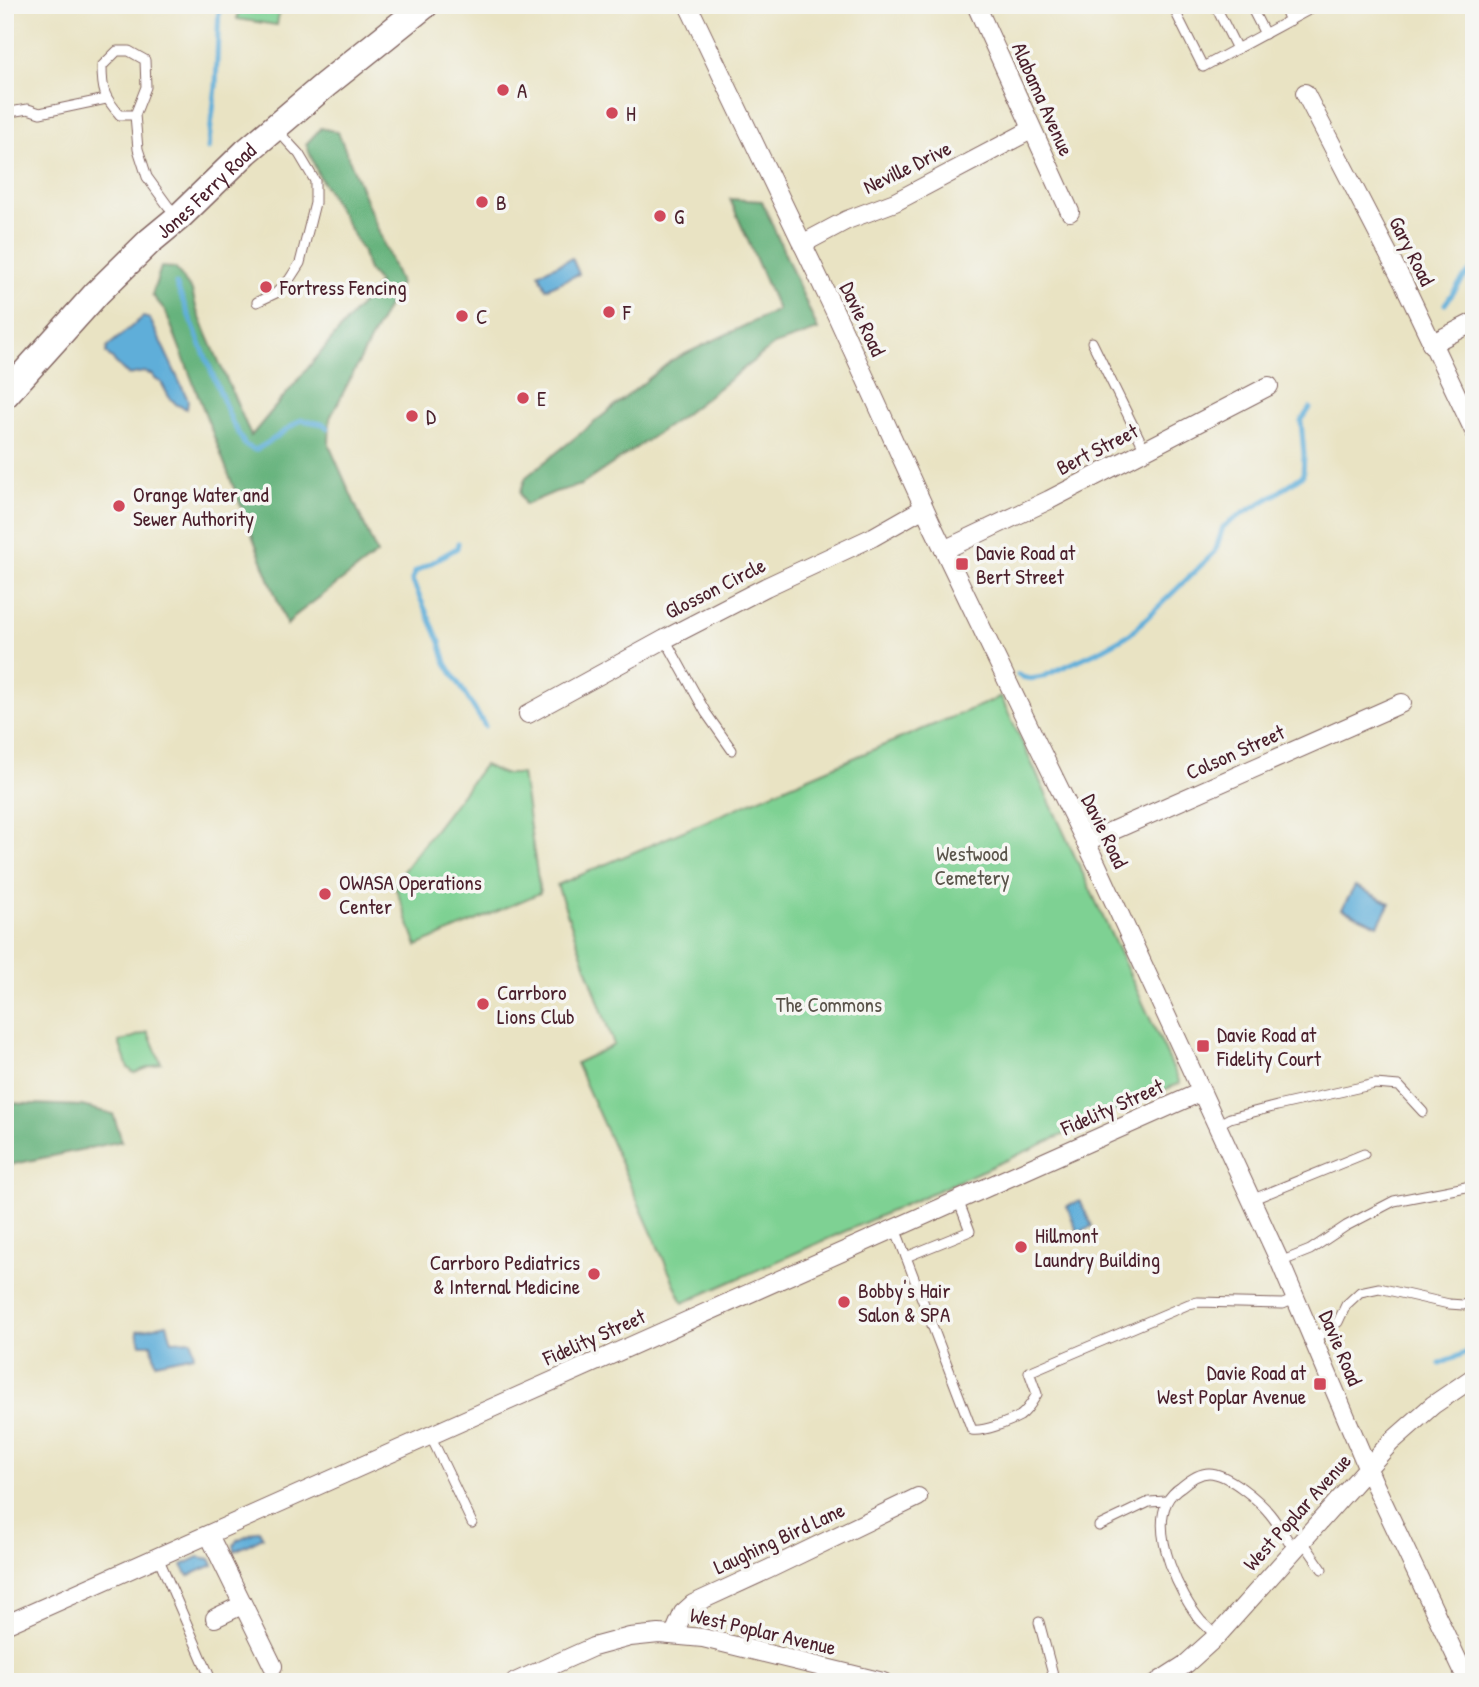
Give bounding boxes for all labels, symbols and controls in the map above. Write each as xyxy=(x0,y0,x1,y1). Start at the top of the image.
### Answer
street label: Alabama Avenue xyxy=(1005,38,1081,160)
place label: A xyxy=(517,76,527,105)
marker: A xyxy=(495,82,511,98)
place label: H xyxy=(626,99,636,128)
marker: H xyxy=(604,105,620,121)
street label: Neville Drive xyxy=(858,133,956,201)
street label: Jones Ferry Road xyxy=(150,136,262,245)
place label: B xyxy=(496,188,507,217)
marker: B xyxy=(474,194,490,210)
place label: G xyxy=(674,202,684,231)
marker: G xyxy=(652,208,668,224)
street label: Gary Road xyxy=(1382,211,1442,291)
place label: Fortress Fencing xyxy=(279,273,407,302)
street label: Davie Road xyxy=(833,277,893,361)
marker: Fortress Fencing xyxy=(258,279,274,295)
place label: F xyxy=(622,298,632,327)
place label: C xyxy=(476,302,488,331)
marker: F xyxy=(601,304,617,320)
marker: C xyxy=(454,308,470,324)
place label: E xyxy=(537,384,546,413)
marker: E xyxy=(515,390,531,406)
place label: D xyxy=(426,402,436,431)
marker: D xyxy=(404,408,420,424)
street label: Bert Street xyxy=(1051,416,1143,482)
place label: Orange Water and Sewer Authority xyxy=(133,480,269,533)
marker: Orange Water and Sewer Authority xyxy=(111,498,127,514)
place label: Davie Road at Bert Street xyxy=(976,538,1076,591)
street label: Glosson Circle xyxy=(660,550,770,626)
marker: Davie Road at Bert Street xyxy=(954,556,970,572)
street label: Colson Street xyxy=(1181,717,1290,787)
street label: Davie Road xyxy=(1075,789,1135,873)
park label: Westwood Cemetery xyxy=(934,839,1010,892)
place label: OWASA Operations Center xyxy=(339,868,482,921)
marker: OWASA Operations Center xyxy=(317,886,333,902)
place label: Carrboro Lions Club xyxy=(497,978,575,1031)
park label: The Commons xyxy=(776,990,882,1019)
marker: Carrboro Lions Club xyxy=(475,996,491,1012)
place label: Davie Road at Fidelity Court xyxy=(1216,1020,1322,1073)
marker: Davie Road at Fidelity Court xyxy=(1195,1038,1211,1054)
street label: Fidelity Street xyxy=(1055,1071,1169,1143)
place label: Hillmont Laundry Building xyxy=(1035,1221,1160,1274)
marker: Hillmont Laundry Building xyxy=(1013,1239,1029,1255)
place label: Carrboro Pediatrics & Internal Medicine xyxy=(430,1248,580,1301)
marker: Carrboro Pediatrics & Internal Medicine xyxy=(586,1266,602,1282)
place label: Bobby's Hair Salon & SPA xyxy=(858,1276,951,1329)
marker: Bobby's Hair Salon & SPA xyxy=(836,1294,852,1310)
street label: Fidelity Street xyxy=(537,1301,651,1373)
street label: Davie Road xyxy=(1312,1306,1370,1390)
place label: Davie Road at West Poplar Avenue xyxy=(1157,1358,1307,1411)
marker: Davie Road at West Poplar Avenue xyxy=(1312,1376,1328,1392)
street label: West Poplar Avenue xyxy=(1236,1447,1358,1577)
street label: Laughing Bird Lane xyxy=(709,1495,849,1581)
street label: West Poplar Avenue xyxy=(687,1600,839,1662)

